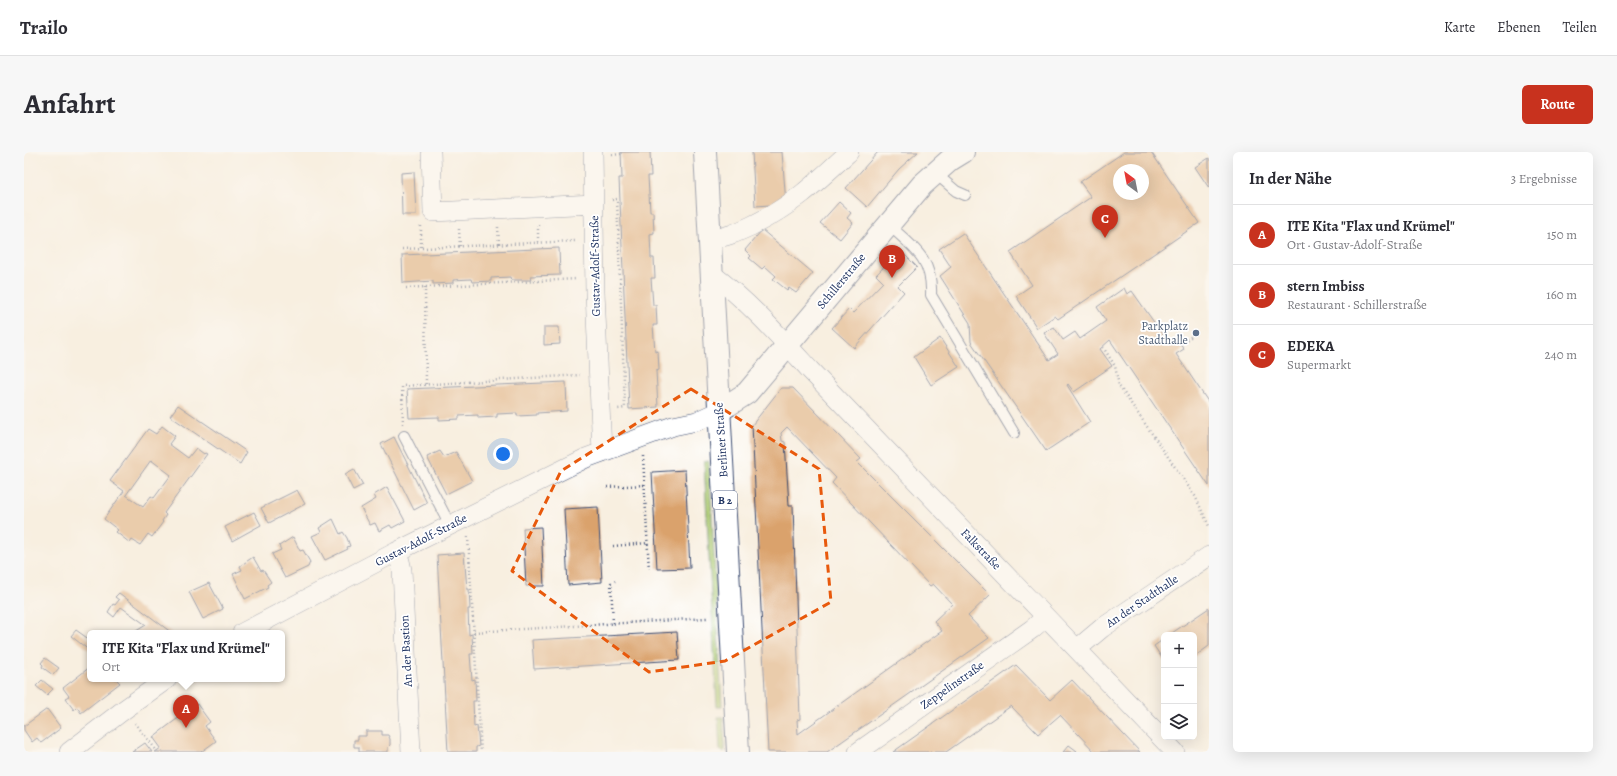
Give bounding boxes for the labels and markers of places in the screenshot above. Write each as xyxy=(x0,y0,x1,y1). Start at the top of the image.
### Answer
pin: C xyxy=(1092,205,1118,238)
pin: B xyxy=(879,245,905,278)
place label: Parkplatz Stadthalle xyxy=(1138,318,1188,348)
marker: Parkplatz Stadthalle xyxy=(1191,328,1201,338)
pin: A xyxy=(173,695,199,728)

